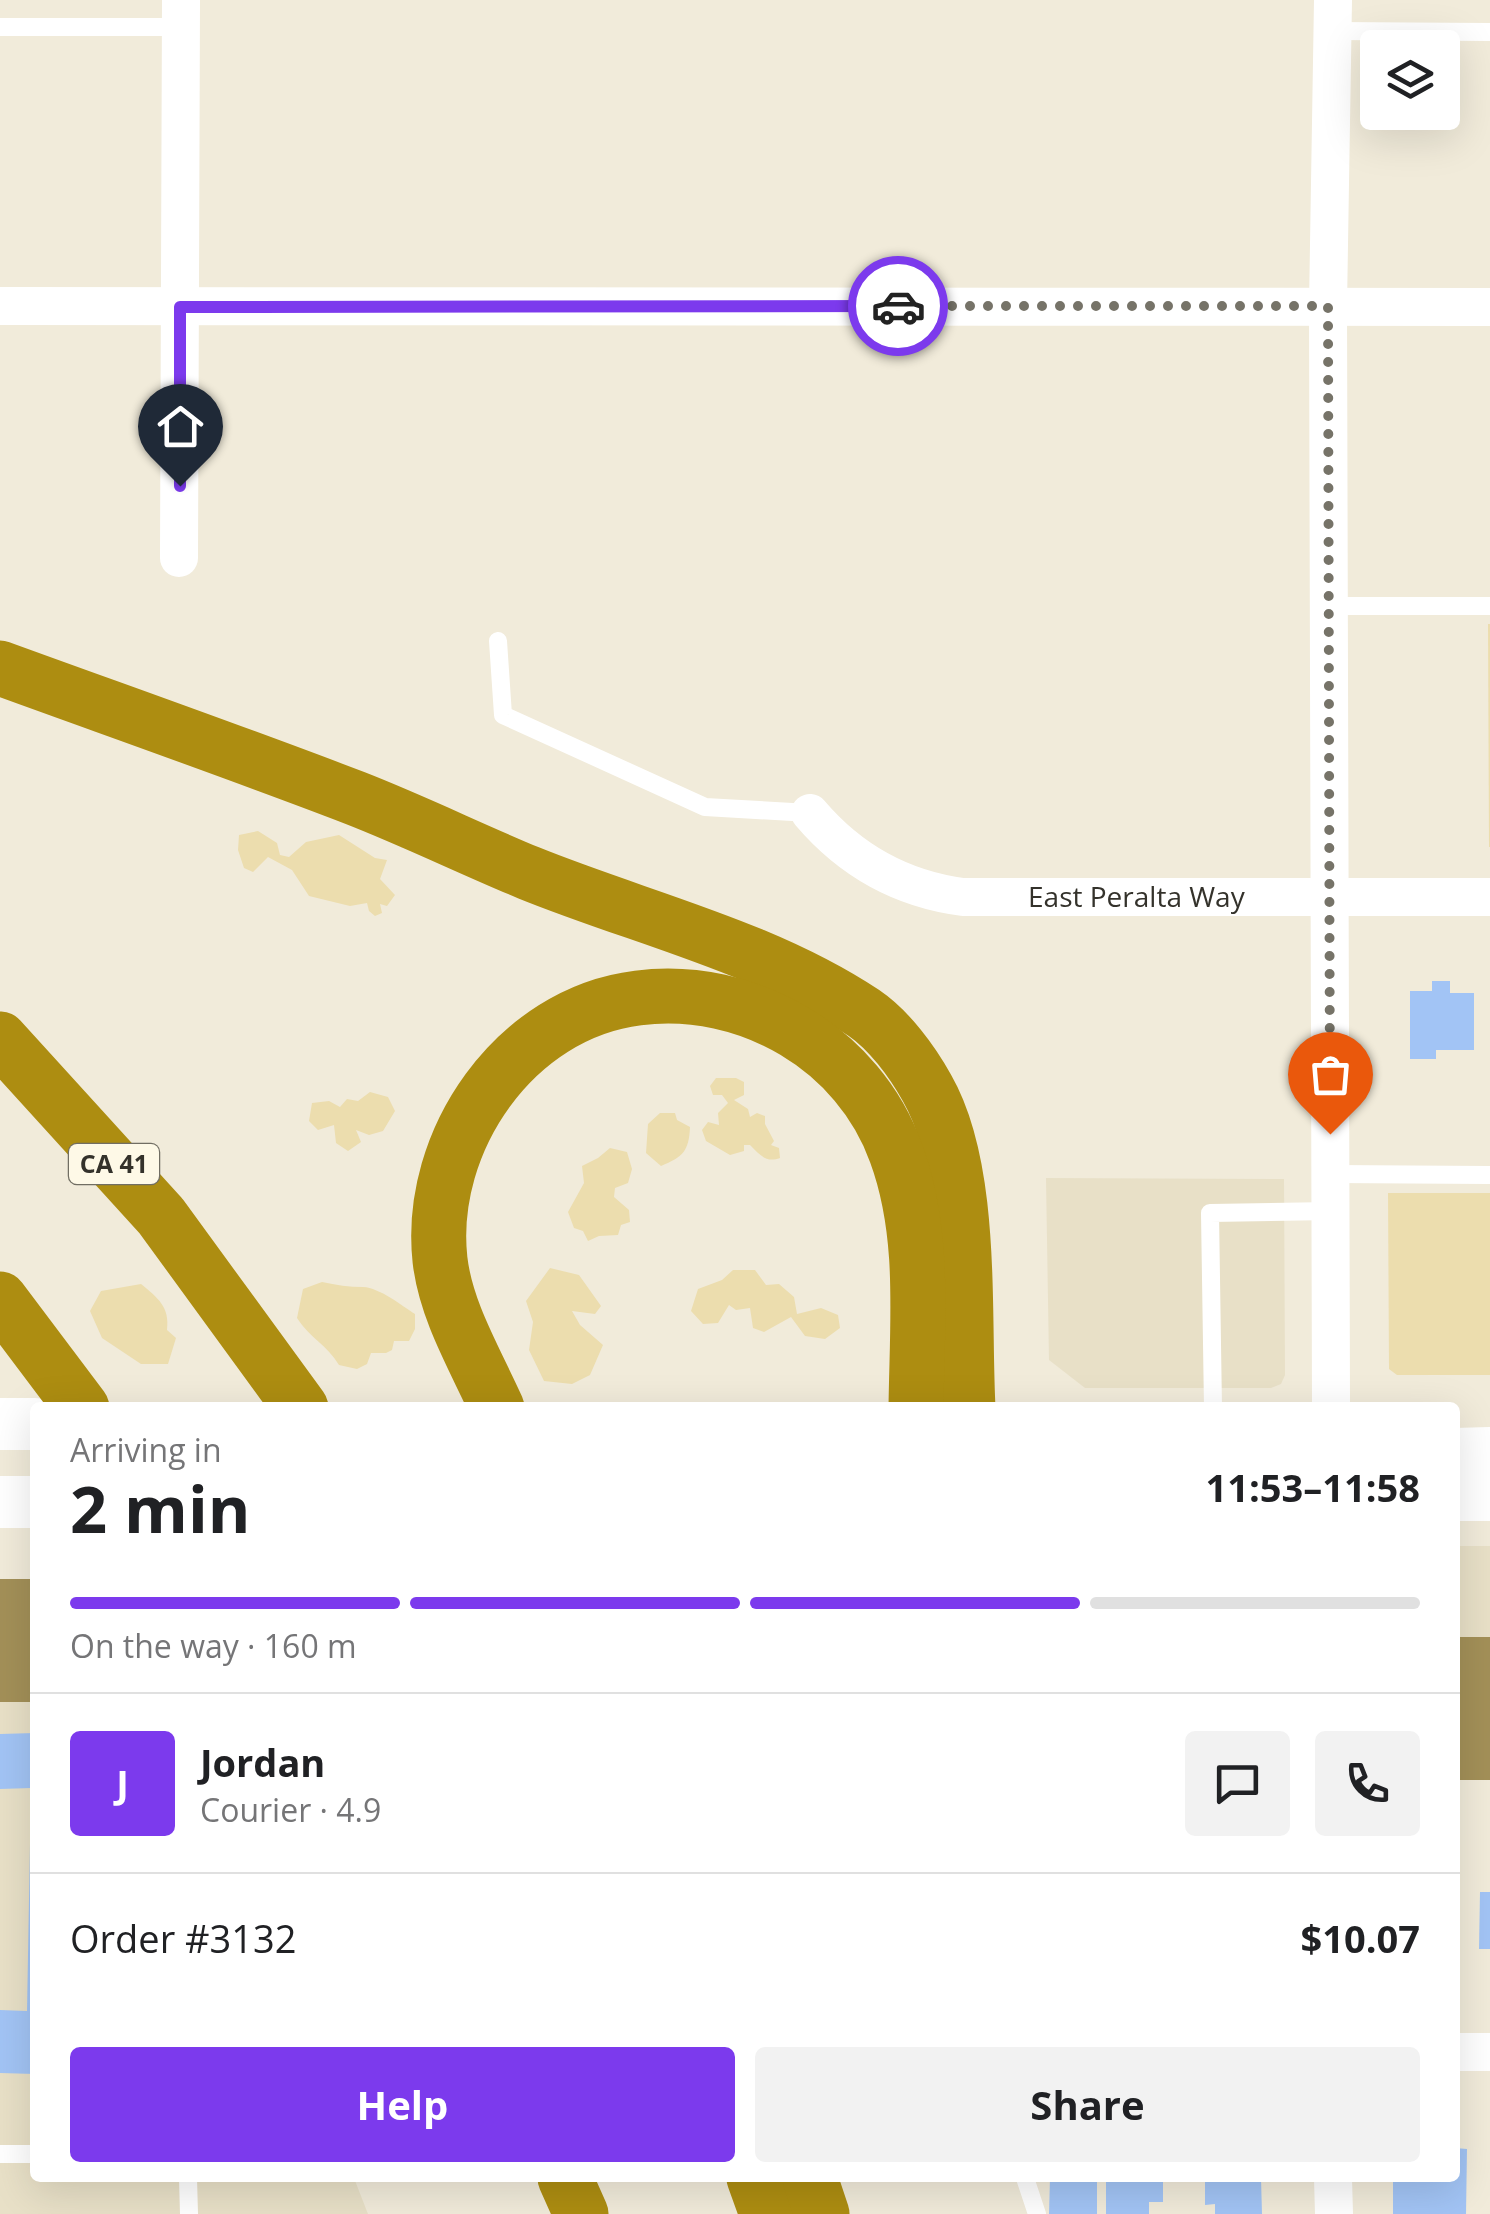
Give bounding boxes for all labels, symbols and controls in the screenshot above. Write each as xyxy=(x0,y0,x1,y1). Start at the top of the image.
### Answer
map controls xyxy=(1360,30,1460,130)
button: layers xyxy=(1360,30,1460,130)
courier xyxy=(848,256,948,356)
icon: car xyxy=(871,279,926,334)
pin xyxy=(138,384,223,487)
icon: home xyxy=(153,399,208,454)
street label: East Peralta Way xyxy=(1028,877,1246,915)
pin xyxy=(1288,1032,1373,1135)
icon: bag xyxy=(1303,1047,1358,1102)
road number: CA 41 xyxy=(69,1144,159,1184)
text: Arriving in xyxy=(70,1428,222,1471)
text: 11:53–11:58 xyxy=(1206,1461,1420,1513)
text: 2 min xyxy=(70,1464,250,1552)
text: On the way · 160 m xyxy=(70,1624,357,1667)
button: chat xyxy=(1185,1731,1290,1836)
button: phone xyxy=(1315,1731,1420,1836)
text: Jordan xyxy=(200,1736,325,1788)
text: J xyxy=(116,1757,129,1809)
text: Courier · 4.9 xyxy=(200,1788,381,1831)
text: Order #3132 xyxy=(70,1912,297,1964)
text: $10.07 xyxy=(1301,1912,1420,1964)
button: Help xyxy=(70,2047,735,2162)
button: Share xyxy=(755,2047,1420,2162)

